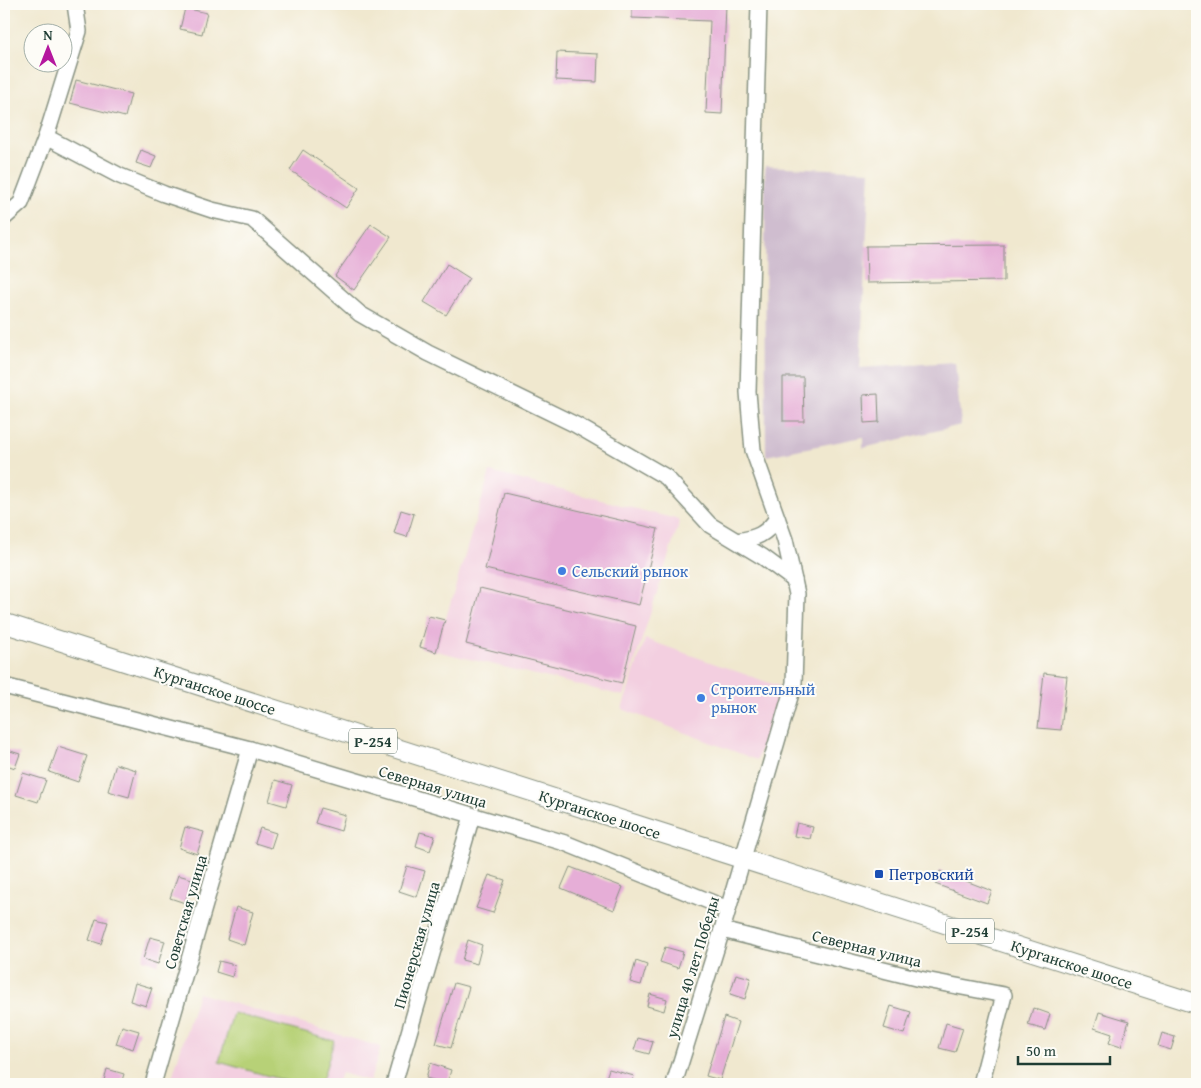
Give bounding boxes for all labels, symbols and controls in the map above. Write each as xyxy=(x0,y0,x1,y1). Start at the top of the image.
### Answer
north arrow xyxy=(22,22,72,72)
text: N xyxy=(43,25,53,45)
place label: Сельский рынок xyxy=(572,559,689,583)
marker: Сельский рынок xyxy=(556,565,568,577)
street label: Курганское шоссе xyxy=(151,659,279,721)
place label: Строительный рынок xyxy=(711,677,816,719)
marker: Строительный рынок xyxy=(695,692,707,704)
road number: Р-254 xyxy=(349,728,397,754)
street label: Северная улица xyxy=(376,758,490,814)
street label: Курганское шоссе xyxy=(536,783,664,845)
street label: Советская улица xyxy=(157,852,213,972)
place label: Петровский xyxy=(889,862,974,886)
marker: Петровский xyxy=(873,868,885,880)
street label: Пионерская улица xyxy=(386,878,446,1011)
street label: улица 40 лет Победы xyxy=(659,893,725,1042)
road number: Р-254 xyxy=(946,918,994,944)
street label: Северная улица xyxy=(810,923,925,973)
street label: Курганское шоссе xyxy=(1008,933,1136,995)
scale bar xyxy=(1018,1033,1111,1065)
text: 50 m xyxy=(1026,1040,1057,1061)

